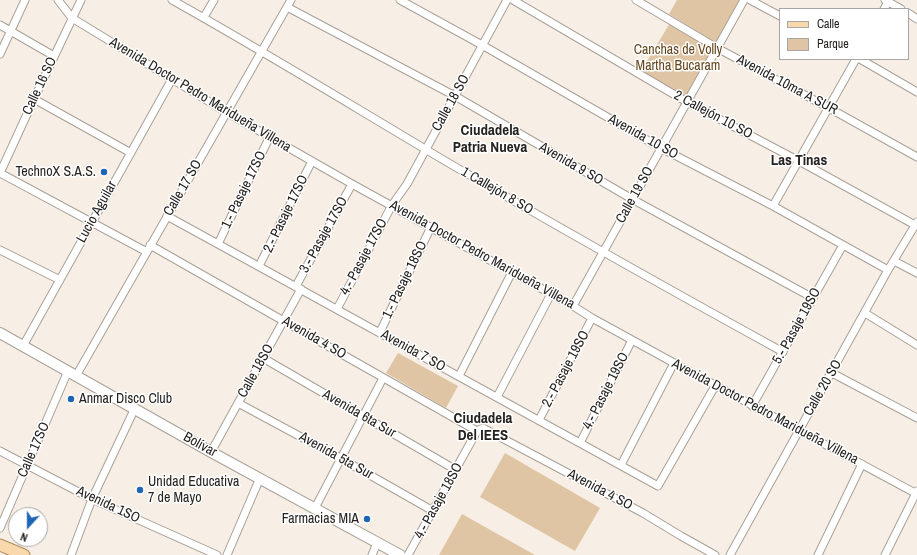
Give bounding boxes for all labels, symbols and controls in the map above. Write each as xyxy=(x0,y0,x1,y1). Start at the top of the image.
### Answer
legend xyxy=(779,8,909,60)
text: Calle xyxy=(817,16,839,32)
street label: Avenida Doctor Pedro Maridueña Villena xyxy=(106,34,294,156)
text: Parque xyxy=(817,36,849,52)
park label: Canchas de Volly Martha Bucaram xyxy=(634,42,722,74)
street label: Avenida 10ma A SUR xyxy=(734,51,840,119)
street label: Calle 16 SO xyxy=(19,54,61,118)
street label: Calle 18 SO xyxy=(429,72,473,134)
street label: 2 Callejón 10 SO xyxy=(671,87,755,143)
street label: Avenida 10 SO xyxy=(605,111,681,163)
district label: Ciudadela Patria Nueva xyxy=(453,122,527,157)
street label: Avenida 9 SO xyxy=(536,139,606,189)
street label: 1.- Pasaje 17SO xyxy=(218,148,270,232)
district label: Las Tinas xyxy=(771,152,827,170)
street label: Calle 17 SO xyxy=(160,157,206,219)
place label: TechnoX S.A.S. xyxy=(16,164,96,180)
street label: 1 Callejón 8 SO xyxy=(458,164,536,218)
street label: Calle 19 SO xyxy=(613,164,657,226)
marker: TechnoX S.A.S. xyxy=(99,167,109,177)
street label: 2.- Pasaje 17SO xyxy=(260,172,312,256)
street label: Lucio Aguilar xyxy=(73,178,121,246)
street label: 3.- Pasaje 17SO xyxy=(296,194,352,276)
street label: Avenida Doctor Pedro Maridueña Villena xyxy=(387,197,577,313)
street label: 4.- Pasaje 17SO xyxy=(337,216,391,298)
street label: 1.- Pasaje 18SO xyxy=(379,238,431,322)
street label: 5.- Pasaje 19SO xyxy=(769,285,825,367)
street label: Avenida 4 SO xyxy=(279,313,349,363)
street label: Avenida 7 SO xyxy=(378,326,448,376)
street label: 2.- Pasaje 19SO xyxy=(539,328,593,410)
street label: Calle 18SO xyxy=(234,341,278,401)
street label: 4.- Pasaje 19SO xyxy=(579,350,633,432)
street label: Avenida Doctor Pedro Maridueña Villena xyxy=(669,356,861,468)
street label: Calle 20 SO xyxy=(800,357,846,419)
street label: Avenida 6ta Sur xyxy=(319,386,399,442)
place label: Anmar Disco Club xyxy=(79,391,172,407)
marker: Anmar Disco Club xyxy=(66,394,76,404)
district label: Ciudadela Del IEES xyxy=(454,410,512,445)
street label: Calle 17SO xyxy=(14,420,54,480)
street label: Bolívar xyxy=(180,429,220,461)
street label: Avenida 5ta Sur xyxy=(296,429,376,483)
street label: 4.- Pasaje 18SO xyxy=(411,460,467,542)
street label: Avenida 4 SO xyxy=(565,466,635,514)
place label: Unidad Educativa 7 de Mayo xyxy=(148,474,239,506)
street label: Avenida 1SO xyxy=(74,483,142,527)
marker: Unidad Educativa 7 de Mayo xyxy=(135,485,145,495)
north arrow xyxy=(8,507,48,547)
place label: Farmacias MIA xyxy=(282,511,359,527)
marker: Farmacias MIA xyxy=(362,514,372,524)
text: N xyxy=(19,530,30,545)

